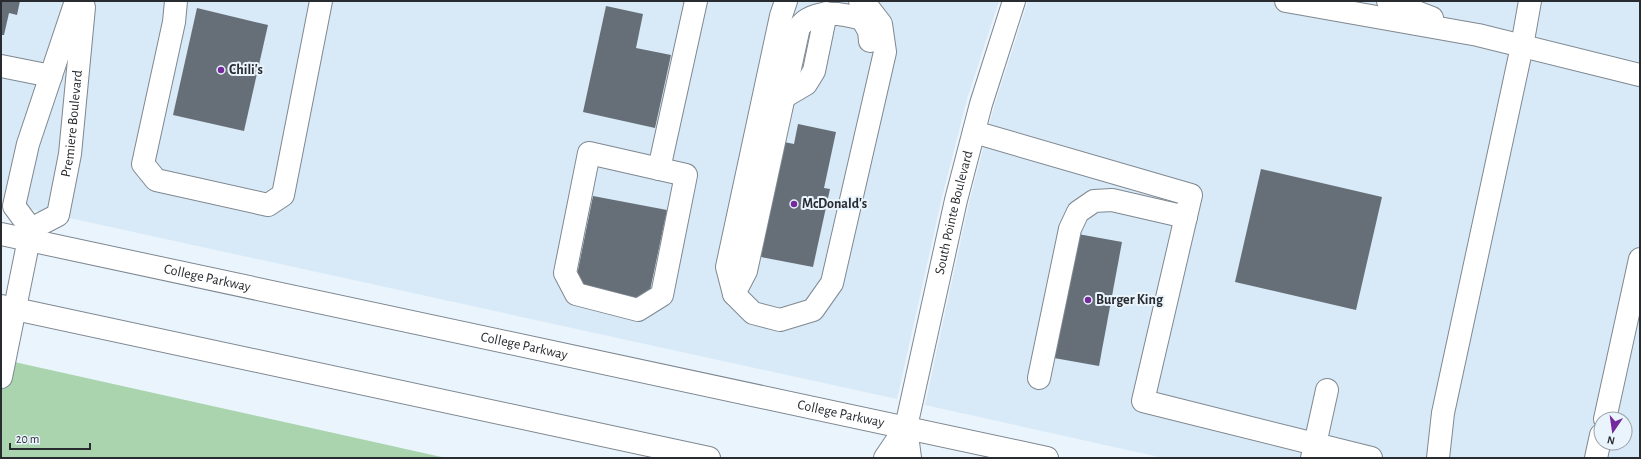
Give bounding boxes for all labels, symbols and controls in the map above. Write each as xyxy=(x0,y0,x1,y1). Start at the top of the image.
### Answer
place label: Chili's xyxy=(229,63,263,77)
marker: Chili's xyxy=(216,65,226,75)
street label: Premiere Boulevard xyxy=(59,70,85,178)
street label: South Pointe Boulevard xyxy=(933,149,976,276)
place label: McDonald's xyxy=(802,197,867,211)
marker: McDonald's xyxy=(789,199,799,209)
street label: College Parkway xyxy=(163,262,252,294)
place label: Burger King xyxy=(1096,293,1164,307)
marker: Burger King xyxy=(1083,295,1093,305)
street label: College Parkway xyxy=(479,330,569,362)
street label: College Parkway xyxy=(796,398,886,430)
north arrow xyxy=(1593,411,1633,451)
scale bar xyxy=(10,425,90,451)
text: 20 m xyxy=(16,433,39,445)
text: N xyxy=(1606,434,1616,446)

